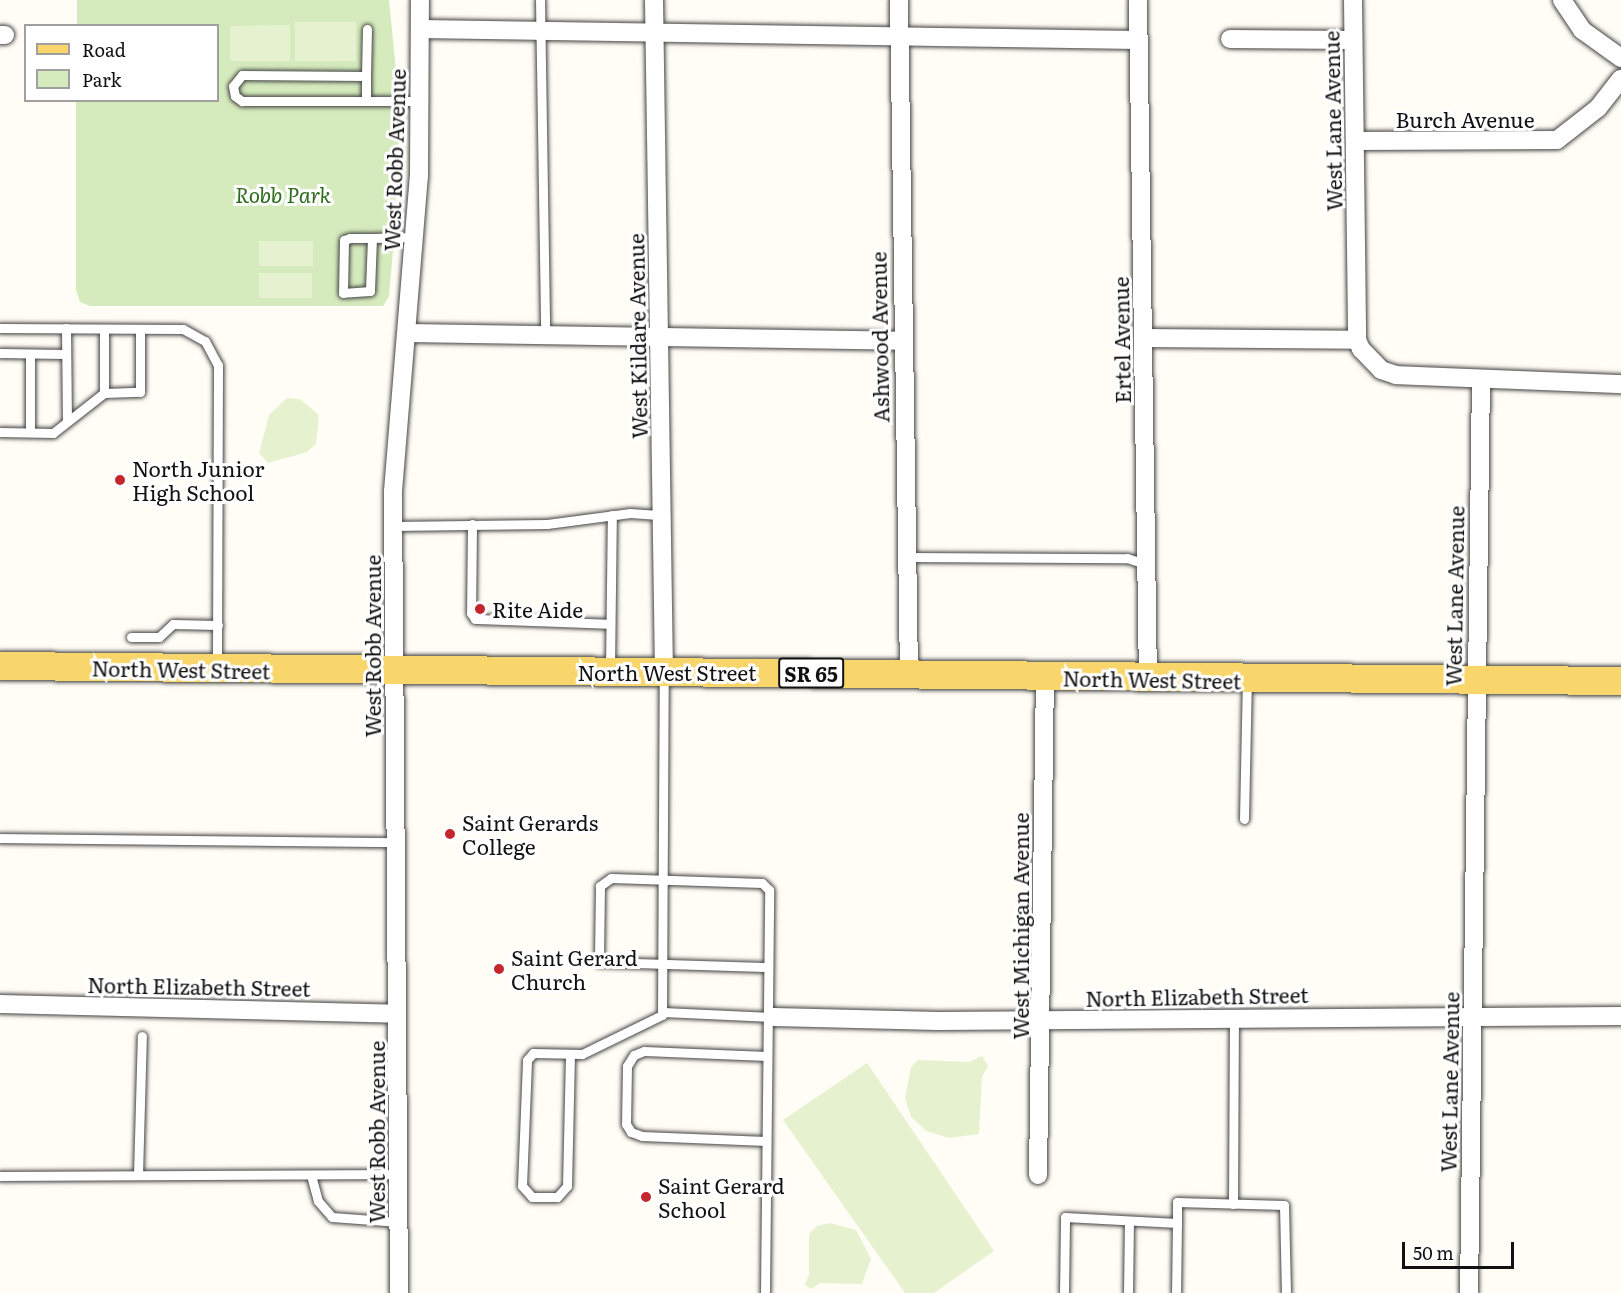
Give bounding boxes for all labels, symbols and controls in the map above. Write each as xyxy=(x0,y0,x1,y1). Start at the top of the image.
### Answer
legend xyxy=(24,24,219,102)
street label: West Lane Avenue xyxy=(1318,30,1346,212)
text: Road xyxy=(82,36,126,63)
text: Park xyxy=(82,66,121,93)
street label: West Robb Avenue xyxy=(378,68,410,252)
street label: Burch Avenue xyxy=(1395,106,1535,132)
park label: Robb Park xyxy=(235,181,331,207)
street label: West Kildare Avenue xyxy=(623,233,651,439)
street label: Ashwood Avenue xyxy=(865,251,893,423)
street label: Ertel Avenue xyxy=(1107,276,1135,404)
place label: North Junior High School xyxy=(132,455,264,505)
marker: North Junior High School xyxy=(113,473,127,487)
street label: West Lane Avenue xyxy=(1440,505,1468,687)
street label: West Robb Avenue xyxy=(359,555,385,737)
place label: Rite Aide xyxy=(492,596,583,622)
marker: Rite Aide xyxy=(473,602,487,616)
street label: North West Street xyxy=(91,655,271,683)
road number: SR 65 xyxy=(778,656,844,690)
street label: North West Street xyxy=(578,659,756,685)
street label: North West Street xyxy=(1062,665,1242,693)
place label: Saint Gerards College xyxy=(462,809,598,859)
street label: West Michigan Avenue xyxy=(1007,812,1033,1040)
marker: Saint Gerards College xyxy=(443,827,457,841)
place label: Saint Gerard Church xyxy=(511,944,638,994)
marker: Saint Gerard Church xyxy=(492,962,506,976)
street label: North Elizabeth Street xyxy=(87,971,311,1001)
street label: North Elizabeth Street xyxy=(1085,981,1309,1011)
street label: West Lane Avenue xyxy=(1435,991,1463,1173)
street label: West Robb Avenue xyxy=(363,1041,389,1223)
place label: Saint Gerard School xyxy=(658,1172,785,1222)
marker: Saint Gerard School xyxy=(639,1190,653,1204)
scale bar xyxy=(1405,1230,1518,1268)
text: 50 m xyxy=(1413,1239,1454,1266)

